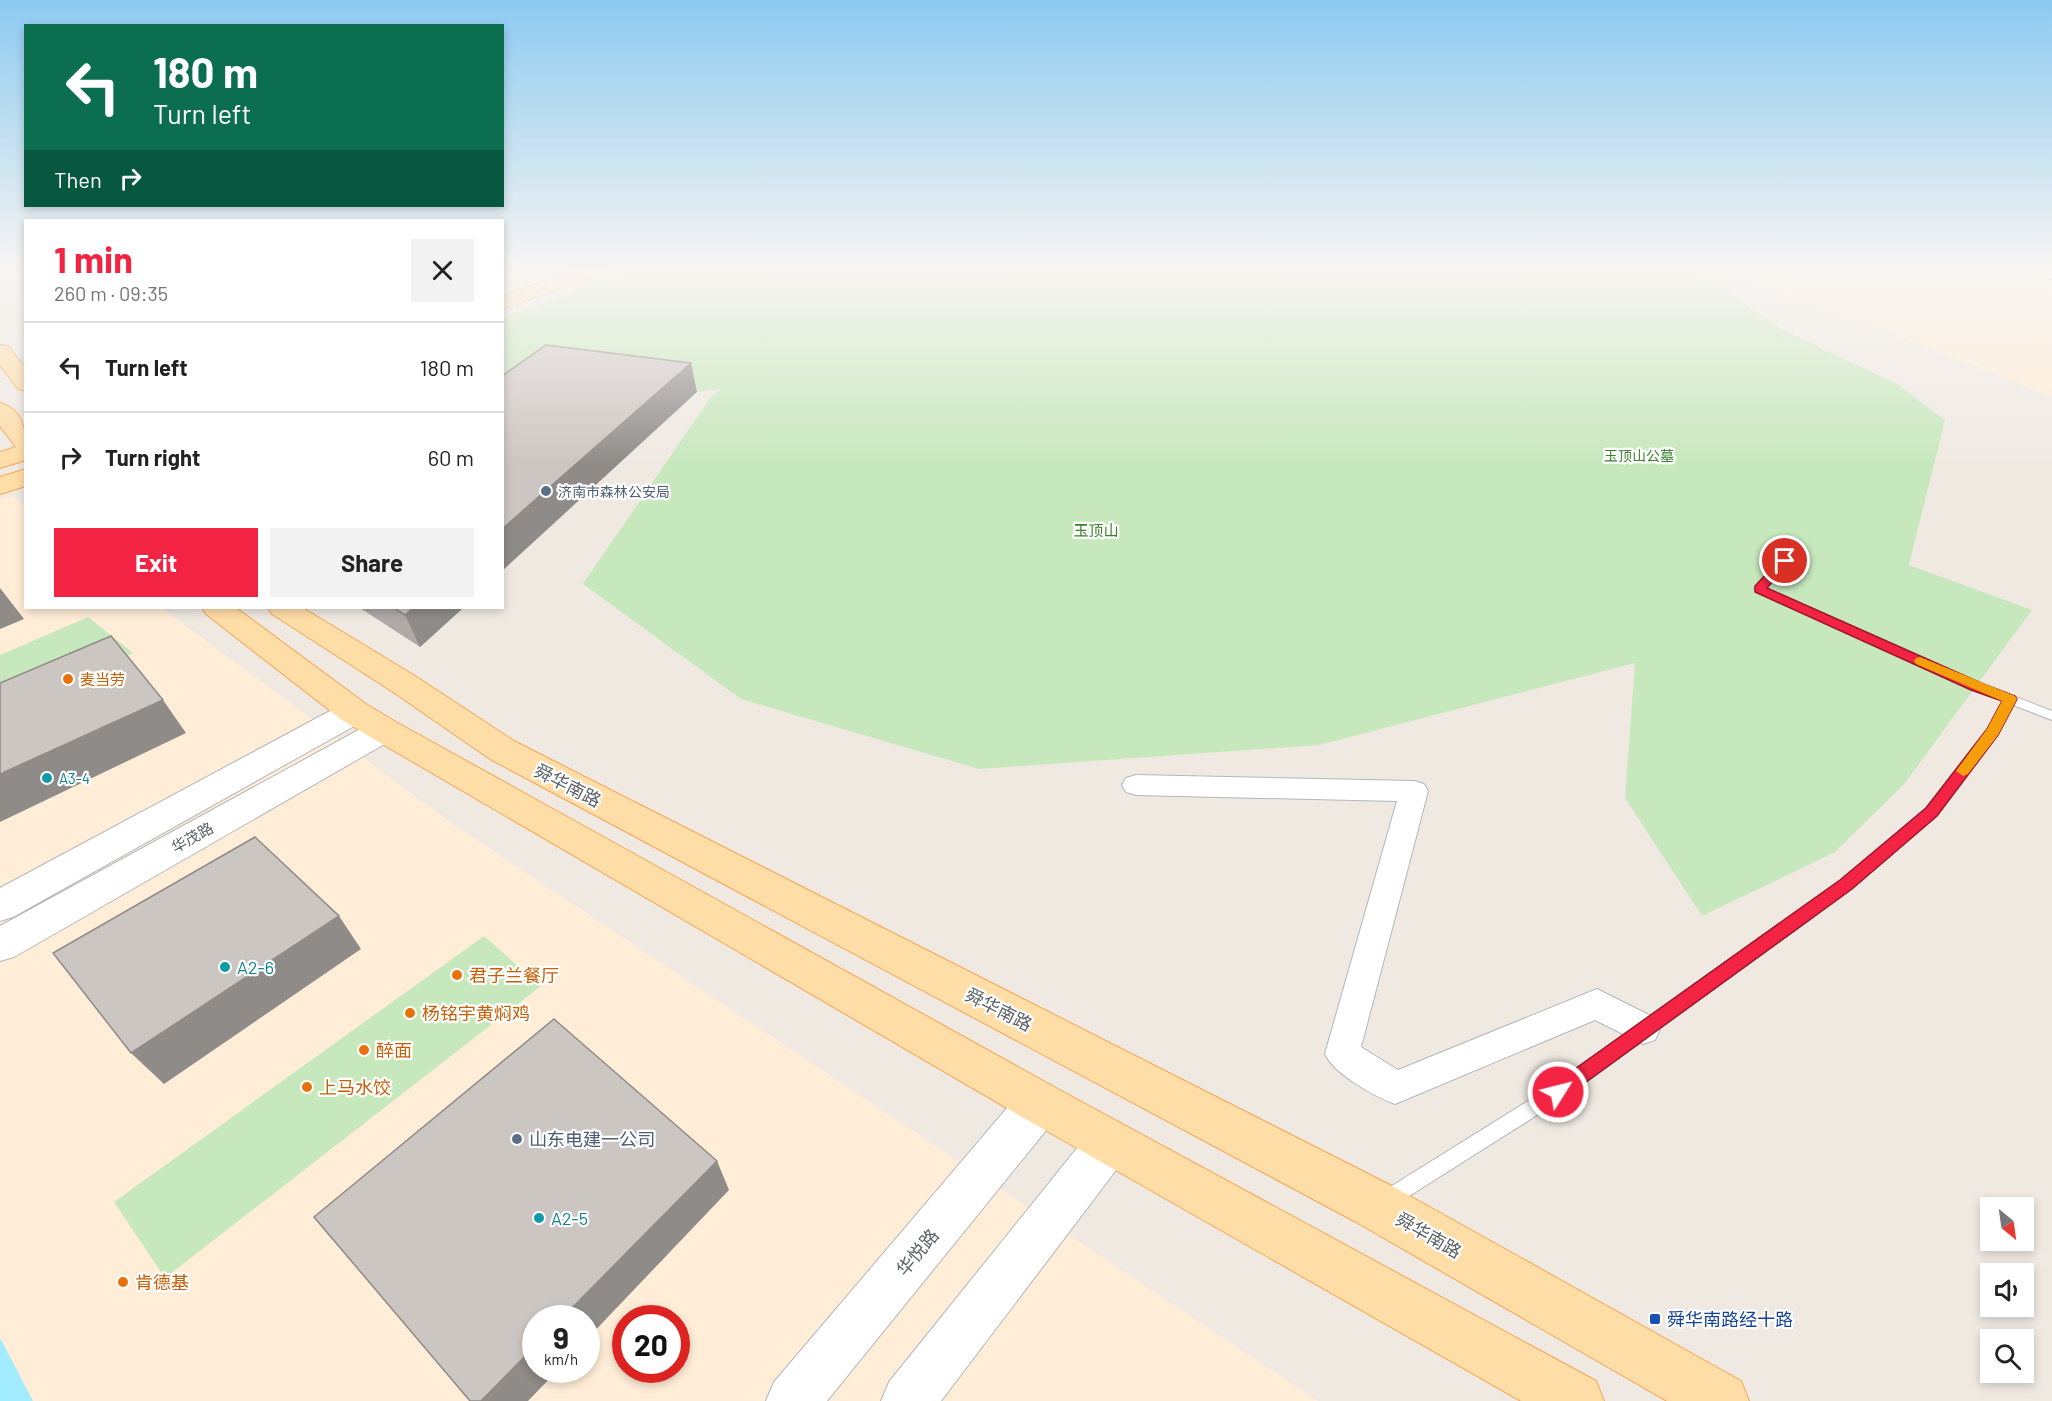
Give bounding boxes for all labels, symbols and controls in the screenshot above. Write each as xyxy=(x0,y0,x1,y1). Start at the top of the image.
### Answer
text: 180 m xyxy=(153,46,258,96)
icon: left xyxy=(54,48,132,126)
text: Turn left xyxy=(153,97,251,129)
icon: right xyxy=(114,162,147,195)
text: Then xyxy=(54,166,102,192)
text: 1 min xyxy=(54,237,133,280)
button: close xyxy=(411,239,474,302)
text: 260 m · 09:35 xyxy=(54,281,168,305)
icon: left xyxy=(54,351,87,384)
text: Turn left xyxy=(105,354,188,380)
text: 180 m xyxy=(420,354,474,380)
icon: right xyxy=(54,441,87,474)
text: Turn right xyxy=(105,444,200,470)
text: 60 m xyxy=(428,444,474,470)
park label: 玉顶山公墓 xyxy=(1604,447,1674,464)
place label: 济南市森林公安局 xyxy=(558,483,670,500)
marker: 济南市森林公安局 xyxy=(539,484,553,498)
park label: 玉顶山 xyxy=(1073,521,1119,539)
button: Exit xyxy=(54,528,258,597)
button: Share xyxy=(270,528,474,597)
pin xyxy=(1759,535,1810,586)
icon: arrive xyxy=(1768,544,1801,577)
place label: 麦当劳 xyxy=(80,670,125,688)
marker: 麦当劳 xyxy=(61,672,75,686)
street label: 舜华南路 xyxy=(531,759,605,811)
place label: A3-4 xyxy=(59,769,90,787)
marker: A3-4 xyxy=(40,771,54,785)
street label: 华茂路 xyxy=(168,818,216,856)
place label: A2-6 xyxy=(237,956,274,978)
marker: A2-6 xyxy=(218,960,232,974)
place label: 君子兰餐厅 xyxy=(469,964,559,986)
marker: 君子兰餐厅 xyxy=(450,968,464,982)
street label: 舜华南路 xyxy=(962,983,1036,1035)
place label: 杨铭宇黄焖鸡 xyxy=(422,1002,530,1024)
marker: 杨铭宇黄焖鸡 xyxy=(403,1006,417,1020)
place label: 醉面 xyxy=(376,1039,412,1061)
marker: 醉面 xyxy=(357,1043,371,1057)
position arrow xyxy=(1526,1060,1590,1124)
place label: 上马水饺 xyxy=(319,1076,391,1098)
marker: 上马水饺 xyxy=(300,1080,314,1094)
place label: 山东电建一公司 xyxy=(529,1128,655,1150)
marker: 山东电建一公司 xyxy=(510,1132,524,1146)
north arrow xyxy=(1980,1197,2034,1251)
map controls xyxy=(1980,1197,2034,1383)
place label: A2-5 xyxy=(551,1207,588,1229)
street label: 舜华南路 xyxy=(1392,1207,1466,1263)
marker: A2-5 xyxy=(532,1211,546,1225)
street label: 华悦路 xyxy=(891,1224,943,1280)
button: sound xyxy=(1980,1263,2034,1317)
place label: 肯德基 xyxy=(135,1271,189,1293)
marker: 肯德基 xyxy=(116,1275,130,1289)
speed limit sign: 20 xyxy=(612,1305,690,1383)
place label: 舜华南路经十路 xyxy=(1667,1308,1793,1330)
marker: 舜华南路经十路 xyxy=(1648,1312,1662,1326)
text: 9 xyxy=(553,1319,569,1355)
button: search xyxy=(1980,1329,2034,1383)
text: km/h xyxy=(544,1350,578,1368)

